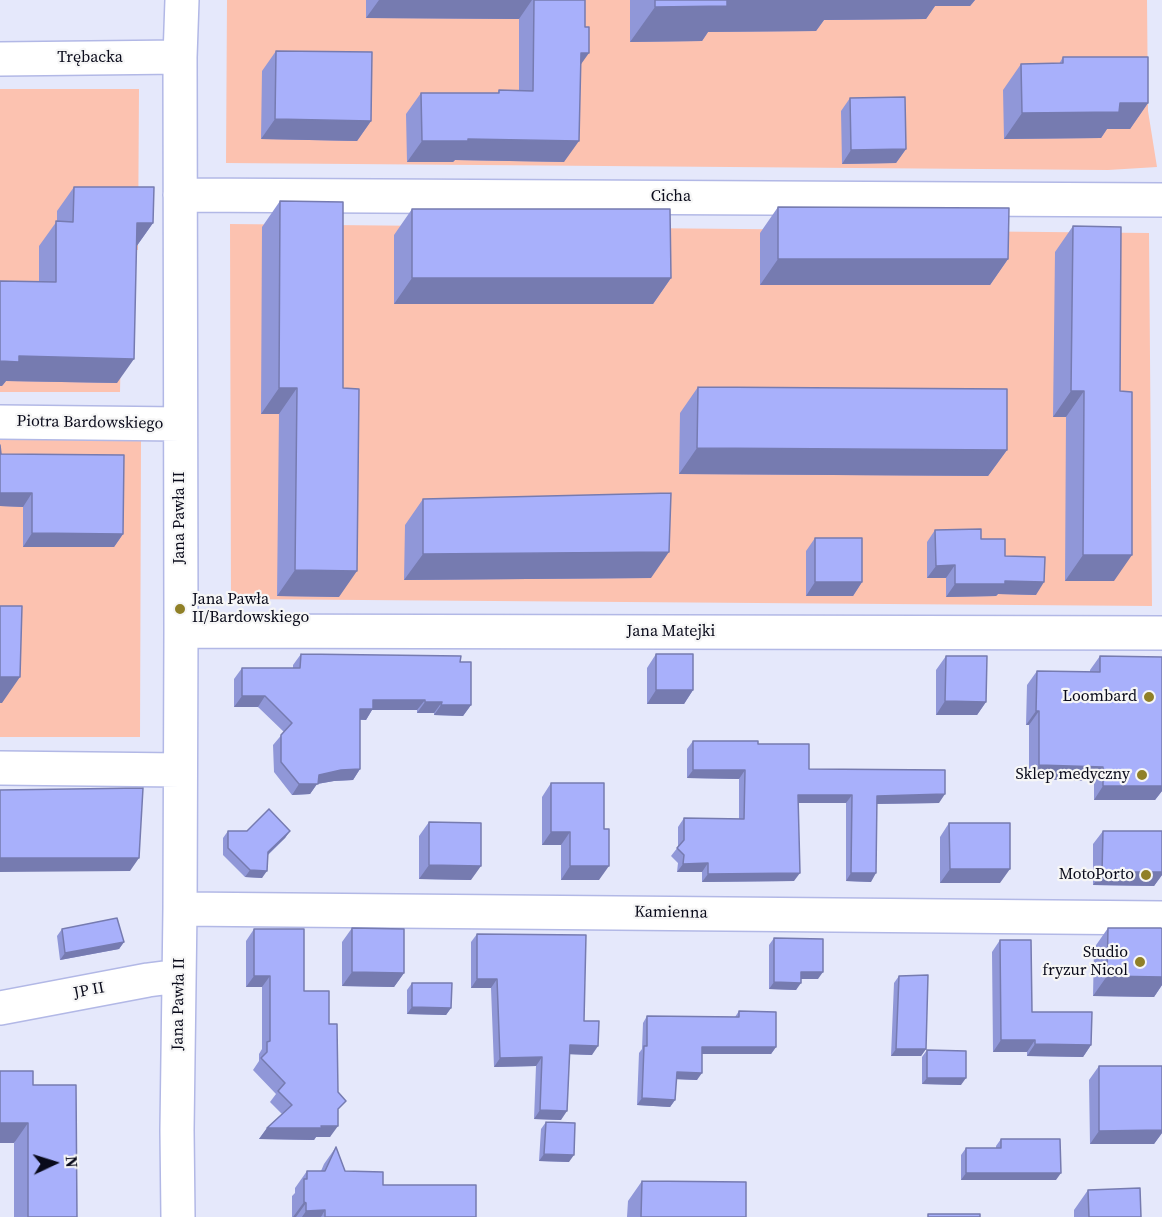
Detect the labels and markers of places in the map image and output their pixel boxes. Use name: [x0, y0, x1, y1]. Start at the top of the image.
place label: Jana Pawła II/Bardowskiego: [192, 590, 309, 628]
marker: Jana Pawła II/Bardowskiego: [173, 602, 187, 616]
place label: Loombard: [1063, 687, 1137, 707]
marker: Loombard: [1142, 690, 1156, 704]
place label: Sklep medyczny: [1016, 765, 1130, 785]
marker: Sklep medyczny: [1135, 768, 1149, 782]
place label: MotoPorto: [1059, 865, 1134, 885]
marker: MotoPorto: [1139, 868, 1153, 882]
place label: Studio fryzur Nicol: [1042, 943, 1128, 981]
marker: Studio fryzur Nicol: [1133, 955, 1147, 969]

